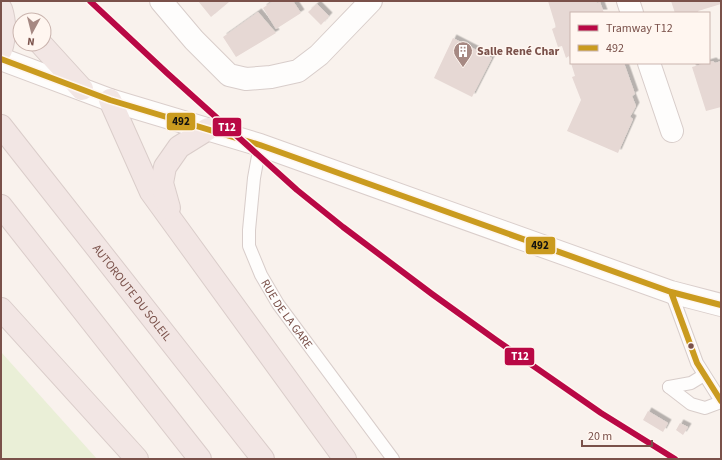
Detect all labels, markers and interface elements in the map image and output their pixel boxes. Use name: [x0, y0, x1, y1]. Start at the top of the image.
north arrow: [12, 12, 52, 52]
legend: [570, 12, 710, 64]
text: Tramway T12: [606, 20, 673, 37]
text: N: [26, 34, 35, 49]
building icon: Salle René Char: [452, 40, 474, 68]
text: 492: [606, 40, 624, 57]
place label: Salle René Char: [477, 43, 560, 60]
line badge: 492: [166, 112, 196, 131]
text: 492: [172, 114, 190, 129]
line badge: T12: [212, 117, 242, 137]
text: T12: [218, 120, 236, 135]
line badge: 492: [525, 236, 556, 255]
text: 492: [531, 238, 549, 253]
street label: AUTOROUTE DU SOLEIL: [89, 241, 176, 345]
street label: RUE DE LA GARE: [257, 276, 317, 352]
unlabelled marker: [686, 341, 696, 351]
line badge: T12: [504, 347, 535, 366]
text: T12: [511, 349, 529, 364]
scale bar: [582, 422, 652, 448]
text: 20 m: [588, 428, 612, 445]

